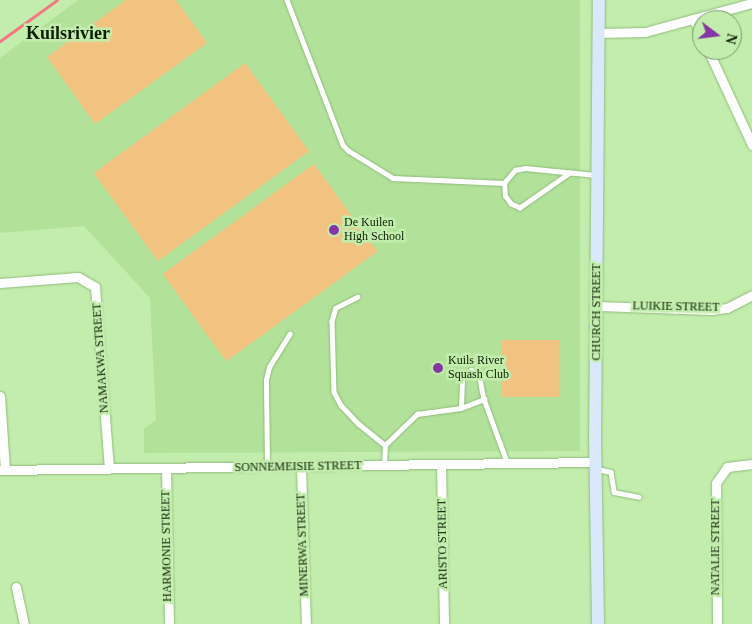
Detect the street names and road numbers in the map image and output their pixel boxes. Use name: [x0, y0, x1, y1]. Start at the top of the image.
street label: CHURCH STREET: [590, 263, 604, 361]
street label: LUIKIE STREET: [632, 299, 720, 315]
street label: NAMAKWA STREET: [90, 302, 112, 414]
street label: SONNEMEISIE STREET: [234, 459, 362, 475]
street label: HARMONIE STREET: [159, 490, 175, 602]
street label: MINERWA STREET: [294, 493, 312, 597]
street label: ARISTO STREET: [435, 499, 451, 589]
street label: NATALIE STREET: [709, 499, 723, 595]

